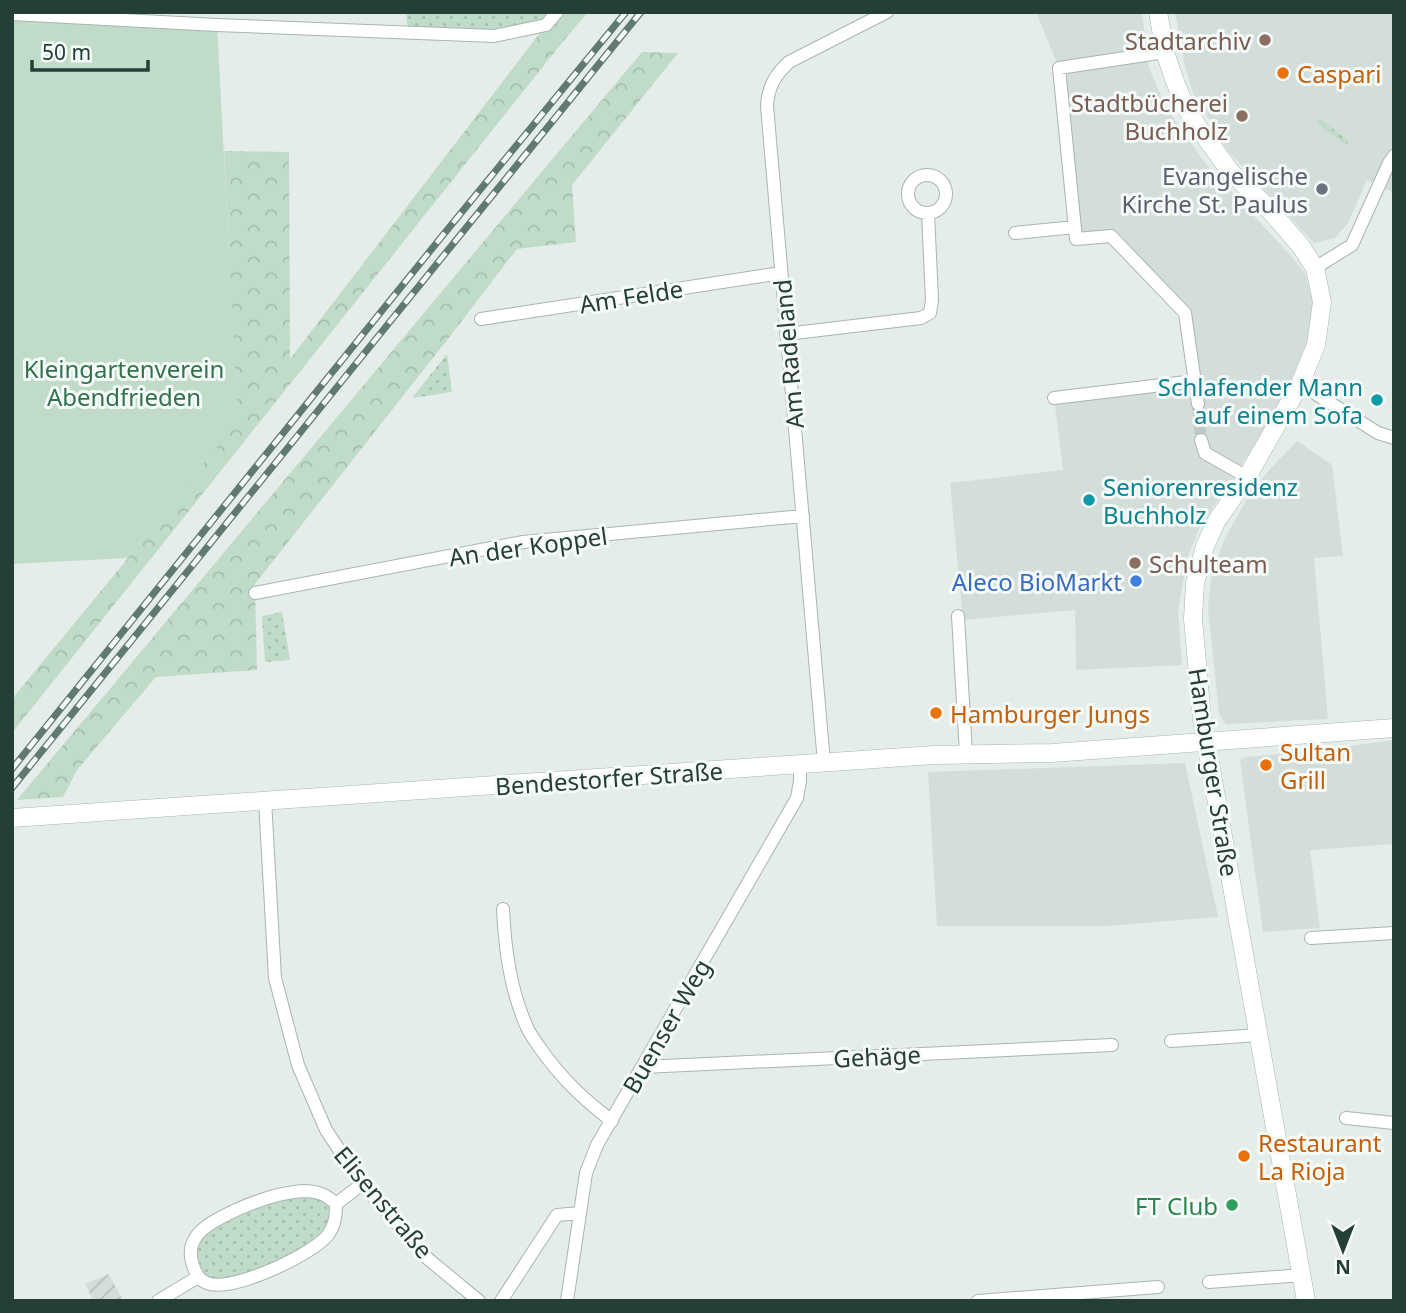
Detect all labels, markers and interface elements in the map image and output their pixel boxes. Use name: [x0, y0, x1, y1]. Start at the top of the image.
place label: Stadtarchiv: [1125, 24, 1252, 57]
scale bar: [32, 28, 147, 72]
marker: Stadtarchiv: [1257, 32, 1273, 48]
text: 50 m: [42, 38, 91, 66]
place label: Caspari: [1297, 57, 1381, 90]
marker: Caspari: [1275, 65, 1291, 81]
place label: Stadtbücherei Buchholz: [1071, 86, 1228, 147]
marker: Stadtbücherei Buchholz: [1234, 108, 1250, 124]
place label: Evangelische Kirche St. Paulus: [1122, 159, 1308, 220]
marker: Evangelische Kirche St. Paulus: [1314, 181, 1330, 197]
street label: Am Felde: [577, 272, 685, 320]
street label: Am Radeland: [765, 278, 811, 430]
park label: Kleingartenverein Abendfrieden: [24, 352, 224, 413]
place label: Schlafender Mann auf einem Sofa: [1158, 370, 1363, 431]
marker: Schlafender Mann auf einem Sofa: [1369, 392, 1385, 408]
place label: Seniorenresidenz Buchholz: [1103, 470, 1298, 531]
marker: Seniorenresidenz Buchholz: [1081, 492, 1097, 508]
street label: An der Koppel: [447, 519, 609, 573]
place label: Schulteam: [1149, 547, 1268, 580]
marker: Schulteam: [1127, 555, 1143, 571]
place label: Aleco BioMarkt: [952, 565, 1122, 598]
marker: Aleco BioMarkt: [1128, 573, 1144, 589]
street label: Hamburger Straße: [1181, 665, 1247, 879]
place label: Hamburger Jungs: [950, 697, 1150, 730]
marker: Hamburger Jungs: [928, 705, 944, 721]
place label: Sultan Grill: [1280, 735, 1351, 796]
street label: Bendestorfer Straße: [494, 754, 724, 802]
marker: Sultan Grill: [1258, 757, 1274, 773]
street label: Buenser Weg: [614, 953, 718, 1099]
street label: Gehäge: [832, 1037, 922, 1075]
place label: Restaurant La Rioja: [1258, 1126, 1382, 1187]
street label: Elisenstraße: [327, 1139, 441, 1265]
marker: Restaurant La Rioja: [1236, 1148, 1252, 1164]
place label: FT Club: [1135, 1189, 1218, 1222]
marker: FT Club: [1224, 1197, 1240, 1213]
north arrow: [1308, 1215, 1378, 1285]
text: N: [1335, 1254, 1351, 1280]

